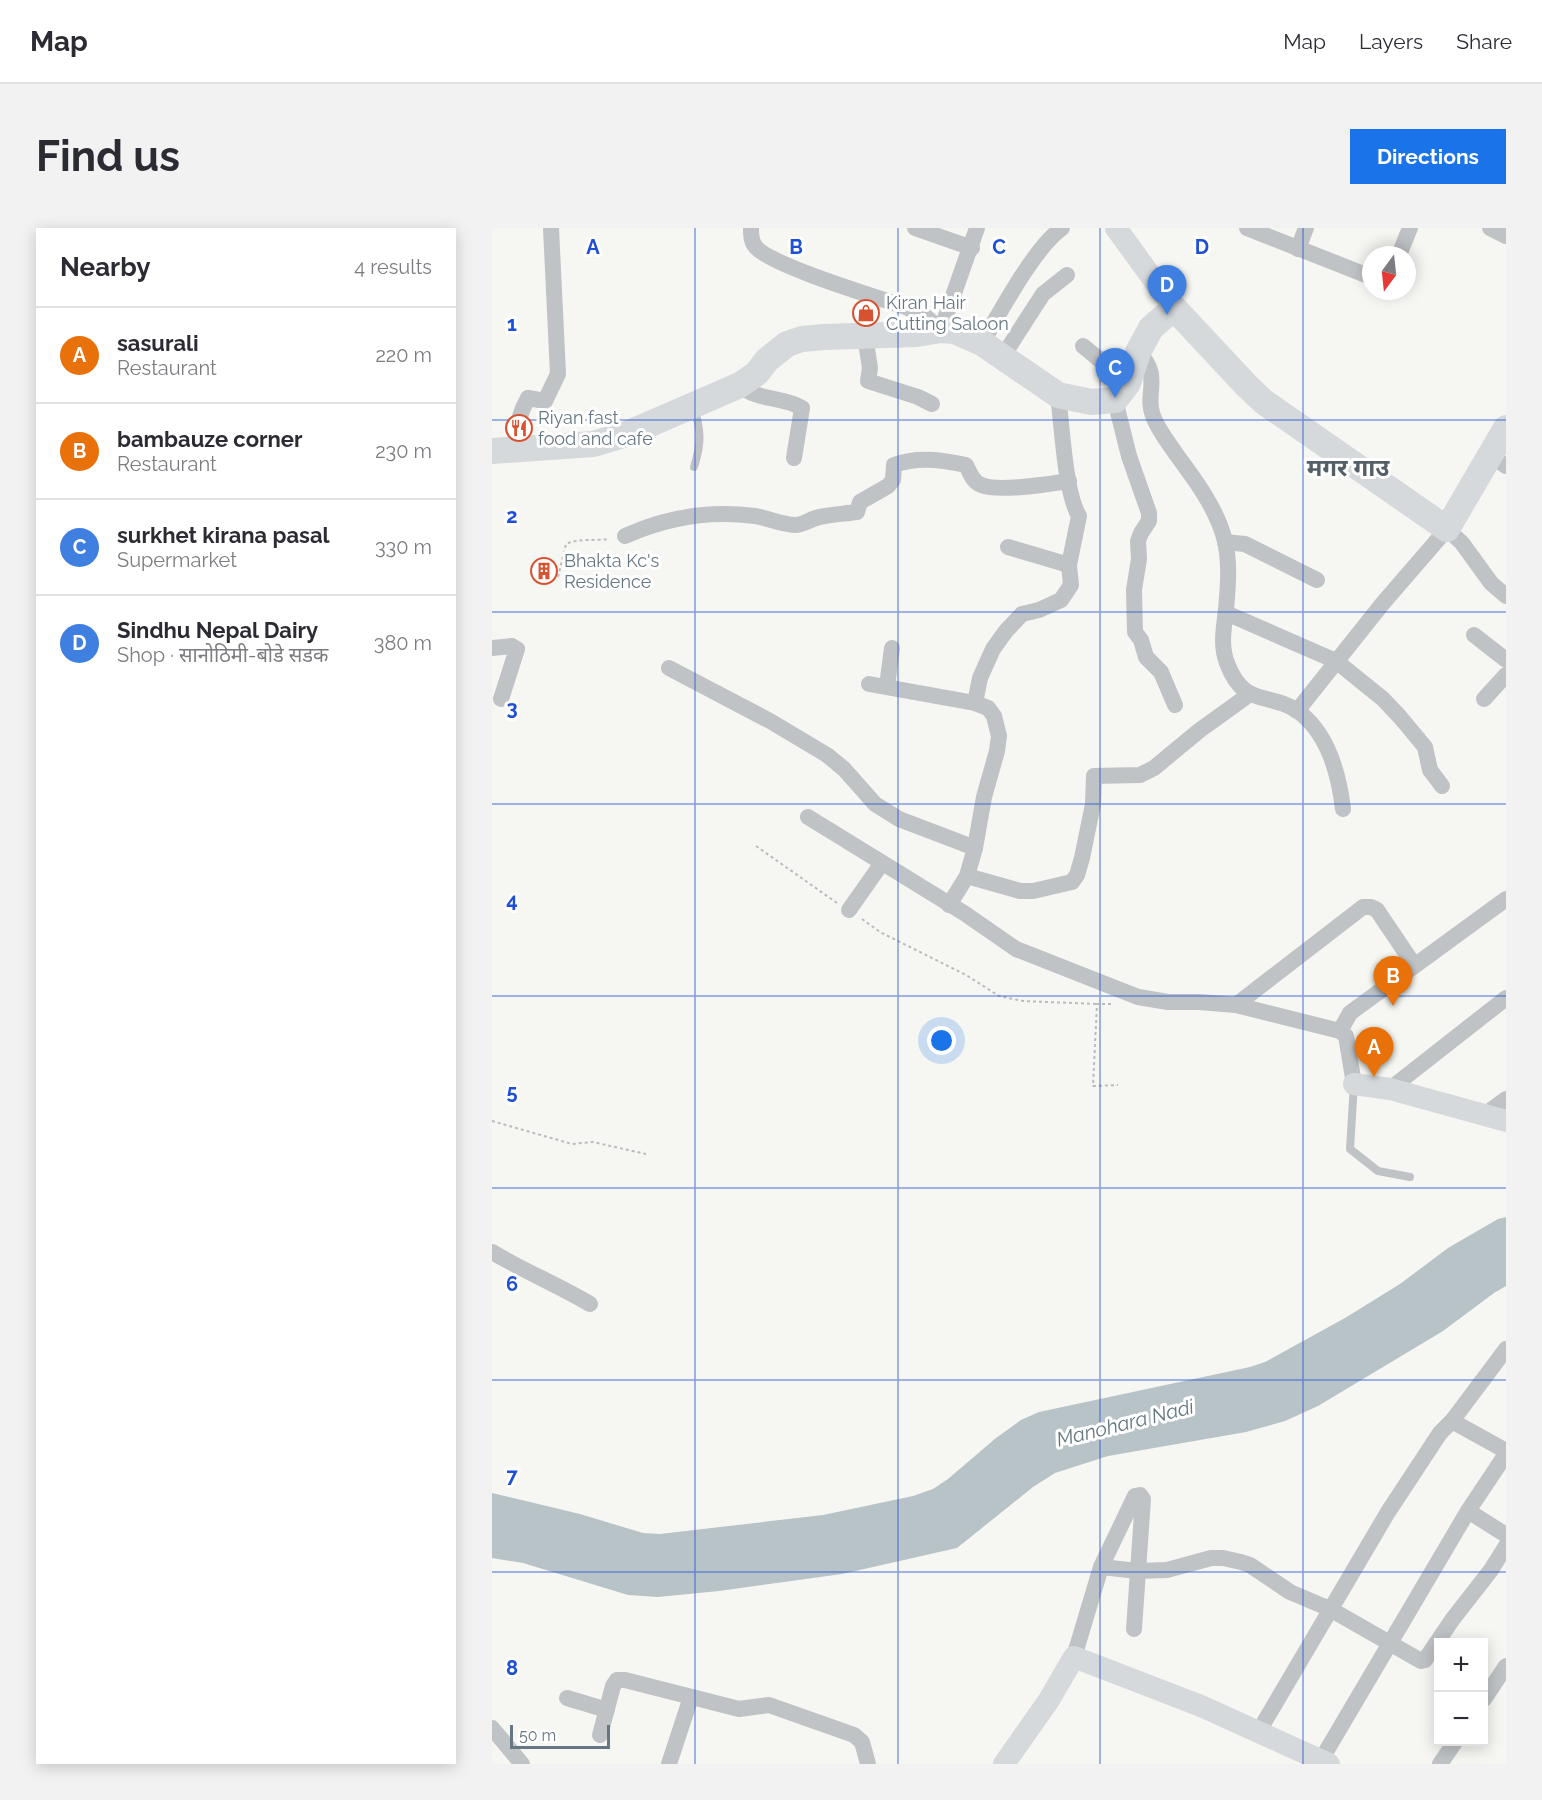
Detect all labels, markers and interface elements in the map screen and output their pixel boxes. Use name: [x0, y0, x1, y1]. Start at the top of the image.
text: Map: [30, 25, 88, 58]
text: Map: [1283, 29, 1326, 54]
text: Layers: [1359, 29, 1423, 54]
text: Share: [1456, 29, 1512, 54]
button: Directions: [1350, 129, 1506, 184]
text: Find us: [36, 132, 180, 181]
text: A: [586, 235, 600, 259]
text: B: [789, 235, 803, 259]
text: C: [992, 235, 1006, 259]
text: D: [1195, 235, 1209, 259]
north arrow: [1362, 246, 1416, 300]
text: Nearby: [60, 252, 150, 282]
text: 4 results: [354, 255, 432, 279]
pin: D: [1148, 266, 1186, 315]
place label: Kiran Hair Cutting Saloon: [886, 292, 1009, 334]
shop icon: Kiran Hair Cutting Saloon: [851, 298, 881, 328]
text: 1: [507, 312, 517, 336]
text: sasurali: [117, 330, 199, 356]
text: A: [73, 343, 86, 367]
text: 220 m: [375, 343, 432, 367]
pin: C: [1096, 348, 1134, 398]
text: Restaurant: [117, 356, 217, 380]
place label: Riyan fast food and cafe: [538, 407, 653, 449]
restaurant icon: Riyan fast food and cafe: [504, 413, 534, 443]
text: bambauze corner: [117, 426, 302, 452]
text: B: [73, 439, 86, 463]
text: 230 m: [375, 439, 432, 463]
text: Restaurant: [117, 452, 217, 476]
district label: मगर गाउ: [1307, 453, 1390, 482]
text: 2: [506, 504, 518, 528]
text: surkhet kirana pasal: [117, 522, 330, 548]
text: C: [73, 535, 86, 559]
text: 330 m: [375, 535, 432, 559]
text: Supermarket: [117, 548, 237, 572]
place label: Bhakta Kc's Residence: [564, 550, 659, 592]
building icon: Bhakta Kc's Residence: [529, 556, 559, 586]
text: Sindhu Nepal Dairy: [117, 617, 318, 643]
text: D: [72, 631, 87, 655]
text: 380 m: [374, 631, 432, 655]
text: Shop · सानोठिमी-बोडे सडक: [117, 643, 328, 667]
text: 3: [506, 696, 518, 720]
text: 4: [506, 888, 518, 912]
pin: B: [1374, 956, 1412, 1006]
your location: [927, 1026, 956, 1055]
pin: A: [1354, 1028, 1394, 1077]
text: 5: [506, 1080, 518, 1104]
text: 6: [506, 1272, 518, 1296]
water label: Manohara Nadi: [1054, 1394, 1197, 1452]
text: 7: [506, 1464, 518, 1488]
map controls: [1434, 1638, 1488, 1746]
button: +: [1434, 1638, 1488, 1692]
text: 8: [506, 1656, 518, 1680]
button: −: [1434, 1692, 1488, 1746]
scale bar: [510, 1722, 610, 1750]
text: 50 m: [519, 1726, 556, 1745]

